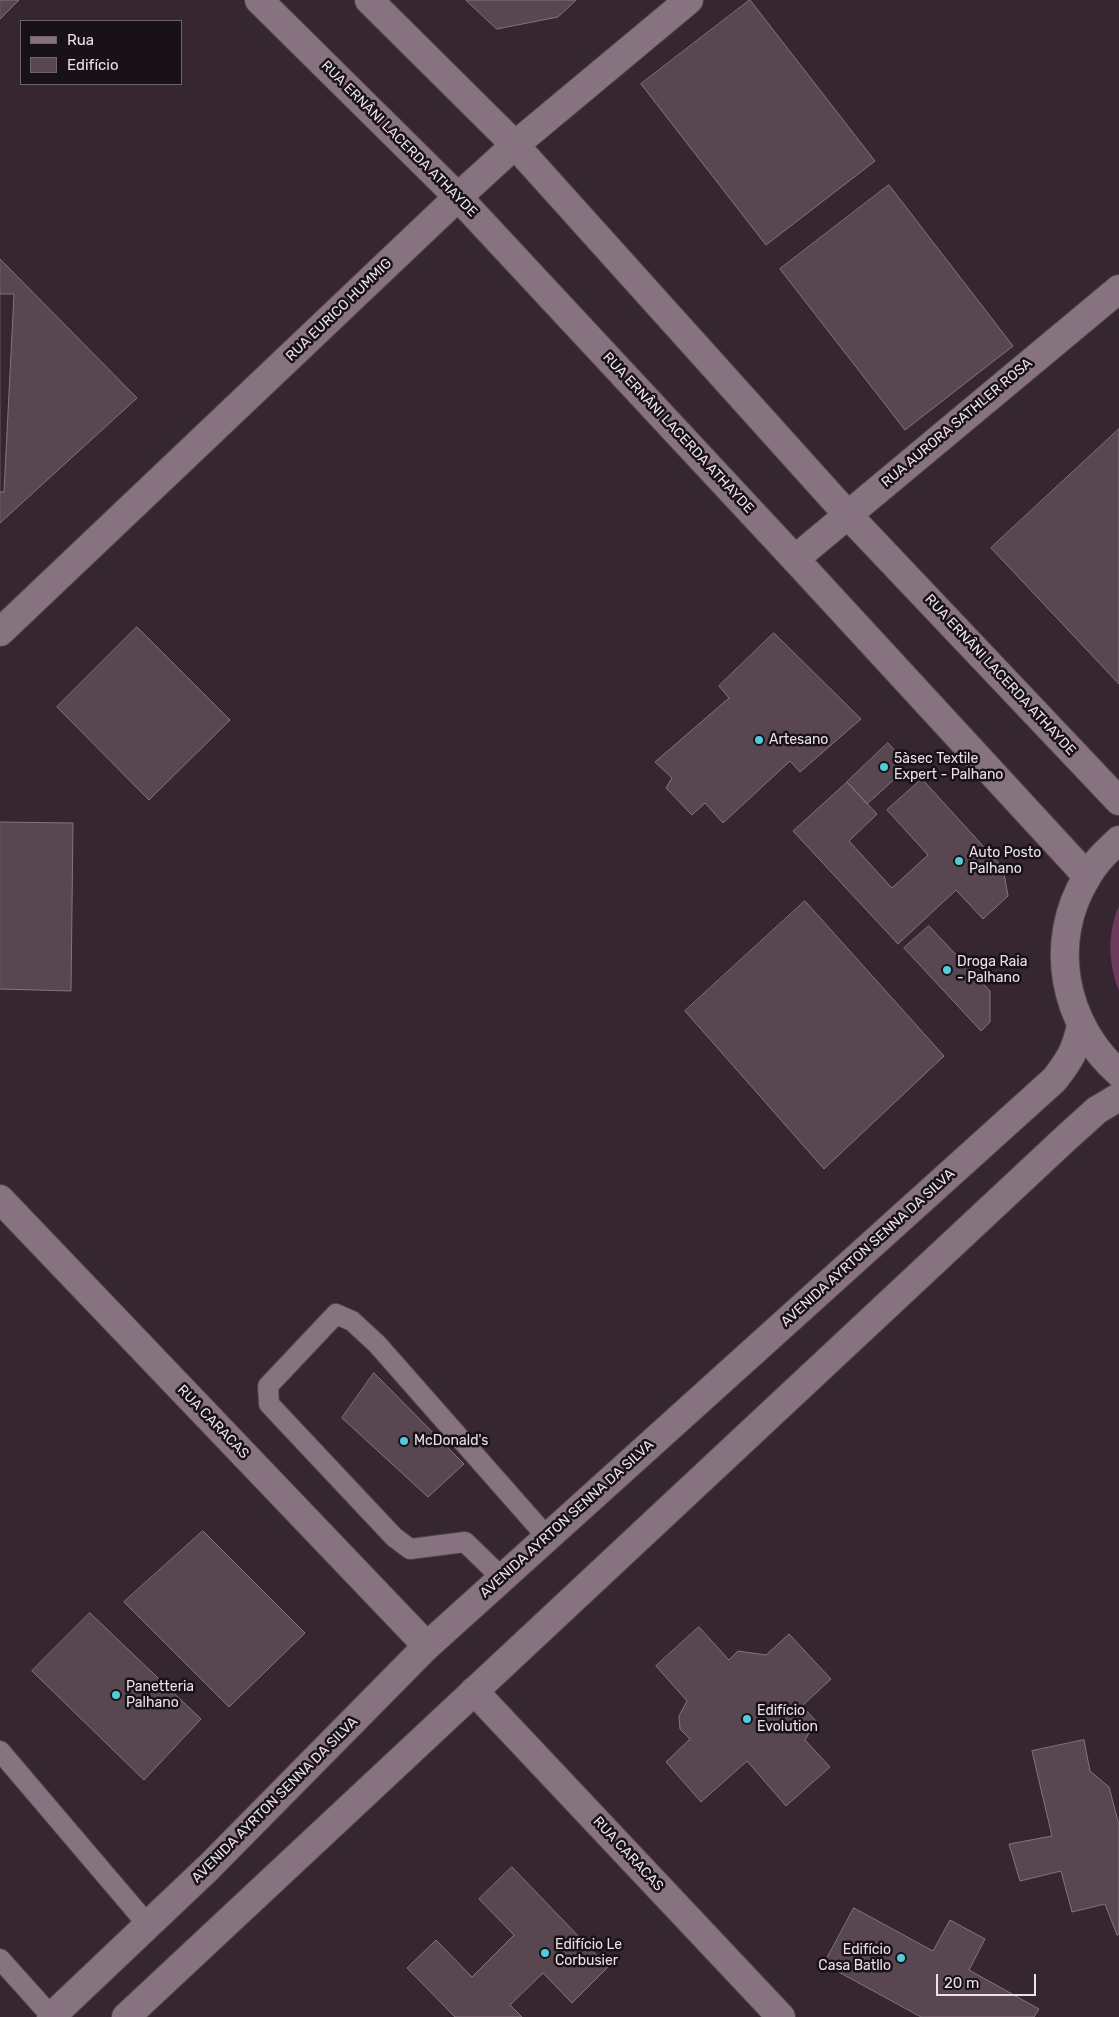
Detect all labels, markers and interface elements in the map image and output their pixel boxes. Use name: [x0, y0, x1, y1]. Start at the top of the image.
legend: [20, 20, 182, 85]
text: Rua: [67, 31, 94, 49]
text: Edifício: [67, 56, 119, 74]
street label: RUA ERNÂNI LACERDA ATHAYDE: [318, 58, 480, 220]
street label: RUA EURICO HUMMIG: [283, 255, 395, 365]
street label: RUA ERNÂNI LACERDA ATHAYDE: [599, 349, 757, 517]
street label: RUA AURORA SATHLER ROSA: [878, 355, 1036, 491]
street label: RUA ERNÂNI LACERDA ATHAYDE: [921, 591, 1079, 759]
place label: Artesano: [769, 732, 828, 748]
marker: Artesano: [753, 734, 765, 746]
place label: 5àsec Textile Expert - Palhano: [894, 751, 1003, 784]
marker: 5àsec Textile Expert - Palhano: [878, 761, 890, 773]
place label: Auto Posto Palhano: [969, 845, 1041, 878]
marker: Auto Posto Palhano: [953, 855, 965, 867]
place label: Droga Raia - Palhano: [957, 954, 1027, 986]
marker: Droga Raia - Palhano: [941, 964, 953, 976]
street label: AVENIDA AYRTON SENNA DA SILVA: [778, 1166, 958, 1330]
street label: RUA CARACAS: [174, 1382, 252, 1462]
place label: McDonald's: [414, 1433, 488, 1449]
marker: McDonald's: [398, 1435, 410, 1447]
street label: AVENIDA AYRTON SENNA DA SILVA: [477, 1437, 657, 1601]
place label: Panetteria Palhano: [126, 1679, 194, 1711]
marker: Panetteria Palhano: [110, 1689, 122, 1701]
place label: Edifício Evolution: [757, 1703, 818, 1735]
street label: AVENIDA AYRTON SENNA DA SILVA: [188, 1713, 362, 1887]
marker: Edifício Evolution: [741, 1713, 753, 1725]
street label: RUA CARACAS: [589, 1813, 667, 1895]
place label: Edifício Le Corbusier: [555, 1937, 622, 1970]
place label: Edifício Casa Batllo: [818, 1942, 891, 1974]
marker: Edifício Le Corbusier: [539, 1947, 551, 1959]
marker: Edifício Casa Batllo: [895, 1952, 907, 1964]
scale bar: [939, 1964, 1039, 1996]
text: 20 m: [944, 1974, 979, 1992]

